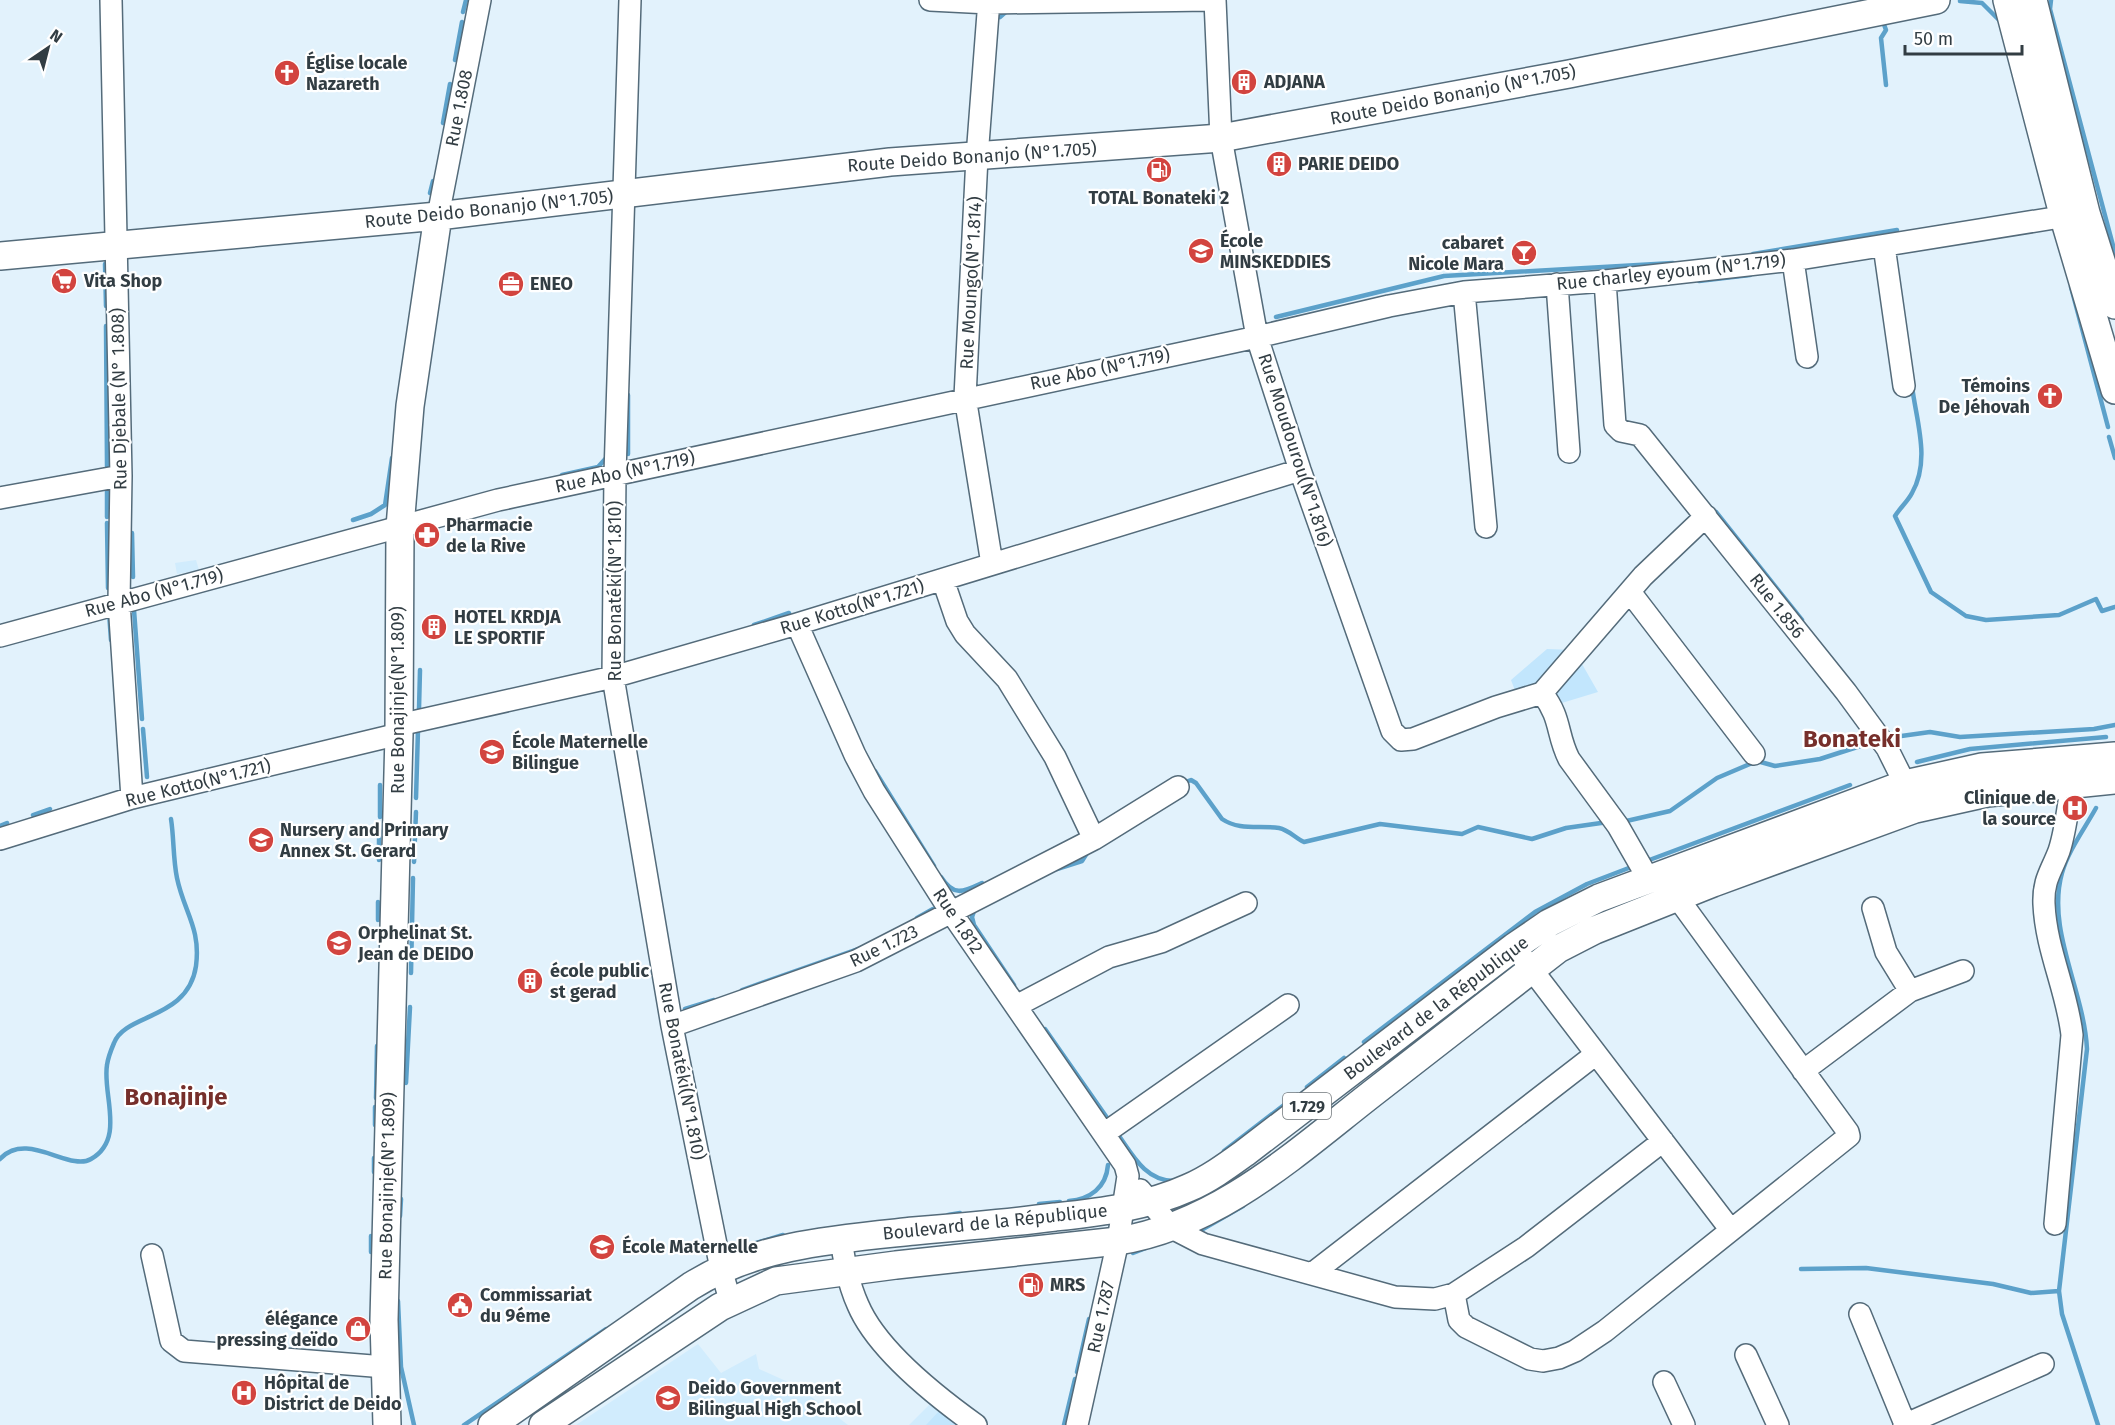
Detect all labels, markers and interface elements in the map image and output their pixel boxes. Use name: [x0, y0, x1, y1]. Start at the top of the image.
north arrow: [18, 18, 78, 78]
scale bar: [1905, 18, 2022, 56]
text: N: [47, 25, 66, 47]
text: 50 m: [1914, 28, 1953, 50]
place label: Église locale Nazareth: [306, 51, 407, 95]
church icon: Église locale Nazareth: [272, 58, 302, 88]
street label: Route Deido Bonanjo (N°1.705): [1328, 60, 1578, 130]
building icon: ADJANA: [1229, 67, 1259, 97]
street label: Rue 1.808: [441, 68, 477, 148]
place label: ADJANA: [1263, 71, 1325, 93]
street label: Route Deido Bonanjo (N°1.705): [847, 137, 1098, 177]
building icon: PARIE DEIDO: [1264, 149, 1294, 179]
place label: PARIE DEIDO: [1298, 153, 1399, 175]
fuel station icon: TOTAL Bonateki 2: [1144, 155, 1174, 185]
street label: Route Deido Bonanjo (N°1.705): [364, 185, 615, 233]
place label: TOTAL Bonateki 2: [1089, 187, 1229, 209]
street label: Rue Moungo(N°1.814): [955, 196, 987, 370]
place label: École MINSKEDDIES: [1220, 229, 1331, 273]
place label: cabaret Nicole Mara: [1408, 232, 1505, 275]
school or university icon: École MINSKEDDIES: [1186, 236, 1216, 266]
bar icon: cabaret Nicole Mara: [1509, 238, 1539, 268]
street label: Rue charley eyoum (N°1.719): [1555, 249, 1787, 295]
supermarket icon: Vita Shop: [49, 266, 79, 296]
office icon: ENEO: [496, 269, 526, 299]
place label: Vita Shop: [83, 270, 162, 292]
place label: ENEO: [530, 273, 573, 295]
street label: Rue Djebale (N° 1.808): [106, 307, 132, 490]
street label: Rue Abo (N°1.719): [1028, 343, 1172, 395]
street label: Rue Moudourou(N°1.816): [1253, 350, 1337, 550]
place label: Témoins De Jéhovah: [1939, 375, 2030, 418]
church icon: Témoins De Jéhovah: [2035, 381, 2065, 411]
street label: Rue Abo (N°1.719): [553, 446, 697, 498]
street label: Rue Bonatéki(N°1.810): [604, 500, 626, 681]
place label: Pharmacie de la Rive: [446, 514, 533, 557]
pharmacy icon: Pharmacie de la Rive: [412, 520, 442, 550]
street label: Rue Abo (N°1.719): [82, 564, 226, 622]
street label: Rue 1.856: [1745, 569, 1809, 643]
street label: Rue Kotto(N°1.721): [777, 575, 927, 639]
street label: Rue Bonajinje(N°1.809): [387, 606, 409, 794]
place label: HOTEL KRDJA LE SPORTIF: [454, 606, 561, 649]
building icon: HOTEL KRDJA LE SPORTIF: [419, 612, 449, 642]
district label: Bonateki: [1803, 725, 1901, 753]
place label: École Maternelle Bilingue: [512, 730, 648, 774]
school or university icon: École Maternelle Bilingue: [477, 737, 507, 767]
street label: Rue Kotto(N°1.721): [123, 754, 273, 812]
place label: Clinique de la source: [1964, 787, 2056, 830]
hospital icon: Clinique de la source: [2060, 793, 2090, 823]
place label: Nursery and Primary Annex St. Gerard: [279, 819, 449, 862]
school or university icon: Nursery and Primary Annex St. Gerard: [246, 825, 276, 855]
street label: Rue 1.812: [928, 884, 988, 958]
street label: Rue 1.723: [846, 920, 922, 972]
place label: Orphelinat St. Jean de DEIDO: [357, 922, 474, 965]
school or university icon: Orphelinat St. Jean de DEIDO: [324, 928, 354, 958]
street label: Boulevard de la République: [1339, 931, 1533, 1085]
place label: école public st gerad: [550, 960, 649, 1003]
building icon: école public st gerad: [515, 966, 545, 996]
street label: Rue Bonatéki(N°1.810): [654, 980, 710, 1162]
district label: Bonajinje: [125, 1083, 227, 1111]
street label: Rue Bonajinje(N°1.809): [374, 1092, 400, 1280]
road number: 1.729: [1283, 1093, 1331, 1119]
street label: Boulevard de la République: [882, 1199, 1108, 1245]
school or university icon: École Maternelle: [587, 1232, 617, 1262]
place label: École Maternelle: [622, 1235, 758, 1258]
fuel station icon: MRS: [1016, 1270, 1046, 1300]
place label: MRS: [1050, 1274, 1085, 1296]
street label: Rue 1.787: [1083, 1279, 1119, 1355]
place label: Commissariat du 9éme: [480, 1284, 593, 1327]
public building icon: Commissariat du 9éme: [445, 1290, 475, 1320]
place label: élégance pressing deïdo: [217, 1308, 338, 1351]
shop icon: élégance pressing deïdo: [343, 1314, 373, 1344]
place label: Hôpital de District de Deido: [264, 1372, 402, 1415]
place label: Deido Government Bilingual High School: [688, 1377, 862, 1420]
hospital icon: Hôpital de District de Deido: [229, 1378, 259, 1408]
school or university icon: Deido Government Bilingual High School: [653, 1383, 683, 1413]

